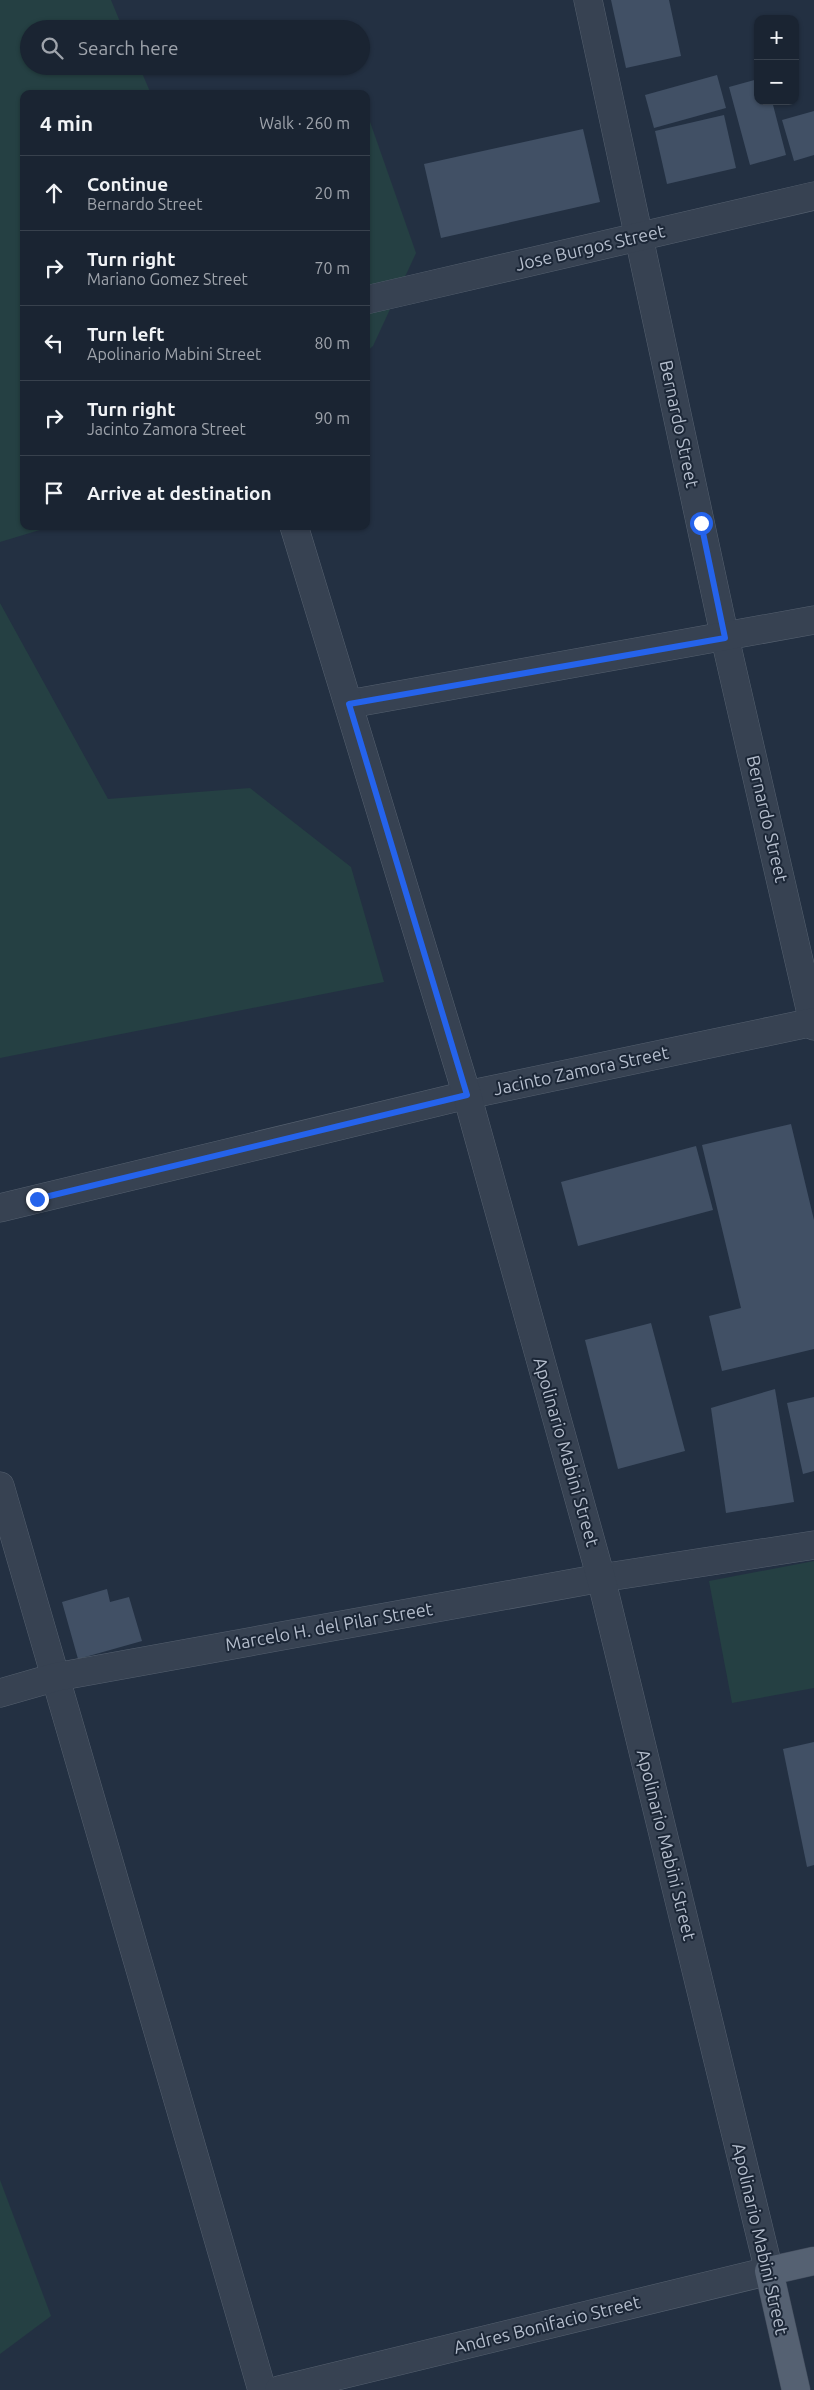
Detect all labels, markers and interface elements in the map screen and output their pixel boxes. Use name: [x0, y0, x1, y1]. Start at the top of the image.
map controls: [754, 15, 799, 105]
button: +: [754, 15, 799, 60]
search box: [20, 20, 370, 75]
icon: search: [38, 34, 66, 62]
text: Search here: [78, 37, 178, 59]
button: −: [754, 60, 799, 105]
text: 4 min: [40, 111, 93, 135]
text: Walk · 260 m: [259, 114, 350, 132]
text: Continue: [87, 173, 168, 195]
icon: ahead: [40, 179, 68, 207]
text: 20 m: [314, 184, 350, 202]
text: Bernardo Street: [87, 195, 203, 213]
street label: Jose Burgos Street: [513, 220, 666, 274]
text: Turn right: [87, 248, 175, 270]
icon: right: [40, 254, 68, 282]
text: 70 m: [314, 259, 350, 277]
text: Mariano Gomez Street: [87, 270, 248, 288]
text: Turn left: [87, 323, 165, 345]
icon: left: [40, 329, 68, 357]
text: 80 m: [314, 334, 350, 352]
text: Apolinario Mabini Street: [87, 345, 261, 363]
street label: Bernardo Street: [657, 358, 703, 489]
text: Turn right: [87, 398, 175, 420]
icon: right: [40, 404, 68, 432]
text: 90 m: [314, 409, 350, 427]
text: Jacinto Zamora Street: [87, 420, 246, 438]
icon: arrive: [40, 479, 68, 507]
text: Arrive at destination: [87, 482, 272, 504]
route start: [690, 512, 713, 535]
street label: Bernardo Street: [744, 753, 792, 884]
street label: Jacinto Zamora Street: [491, 1042, 670, 1098]
route end: [26, 1188, 49, 1211]
street label: Apolinario Mabini Street: [530, 1355, 604, 1549]
street label: Marcelo H. del Pilar Street: [224, 1598, 434, 1654]
street label: Apolinario Mabini Street: [634, 1747, 700, 1942]
street label: Apolinario Mabini Street: [729, 2141, 793, 2337]
street label: Andres Bonifacio Street: [451, 2291, 642, 2357]

